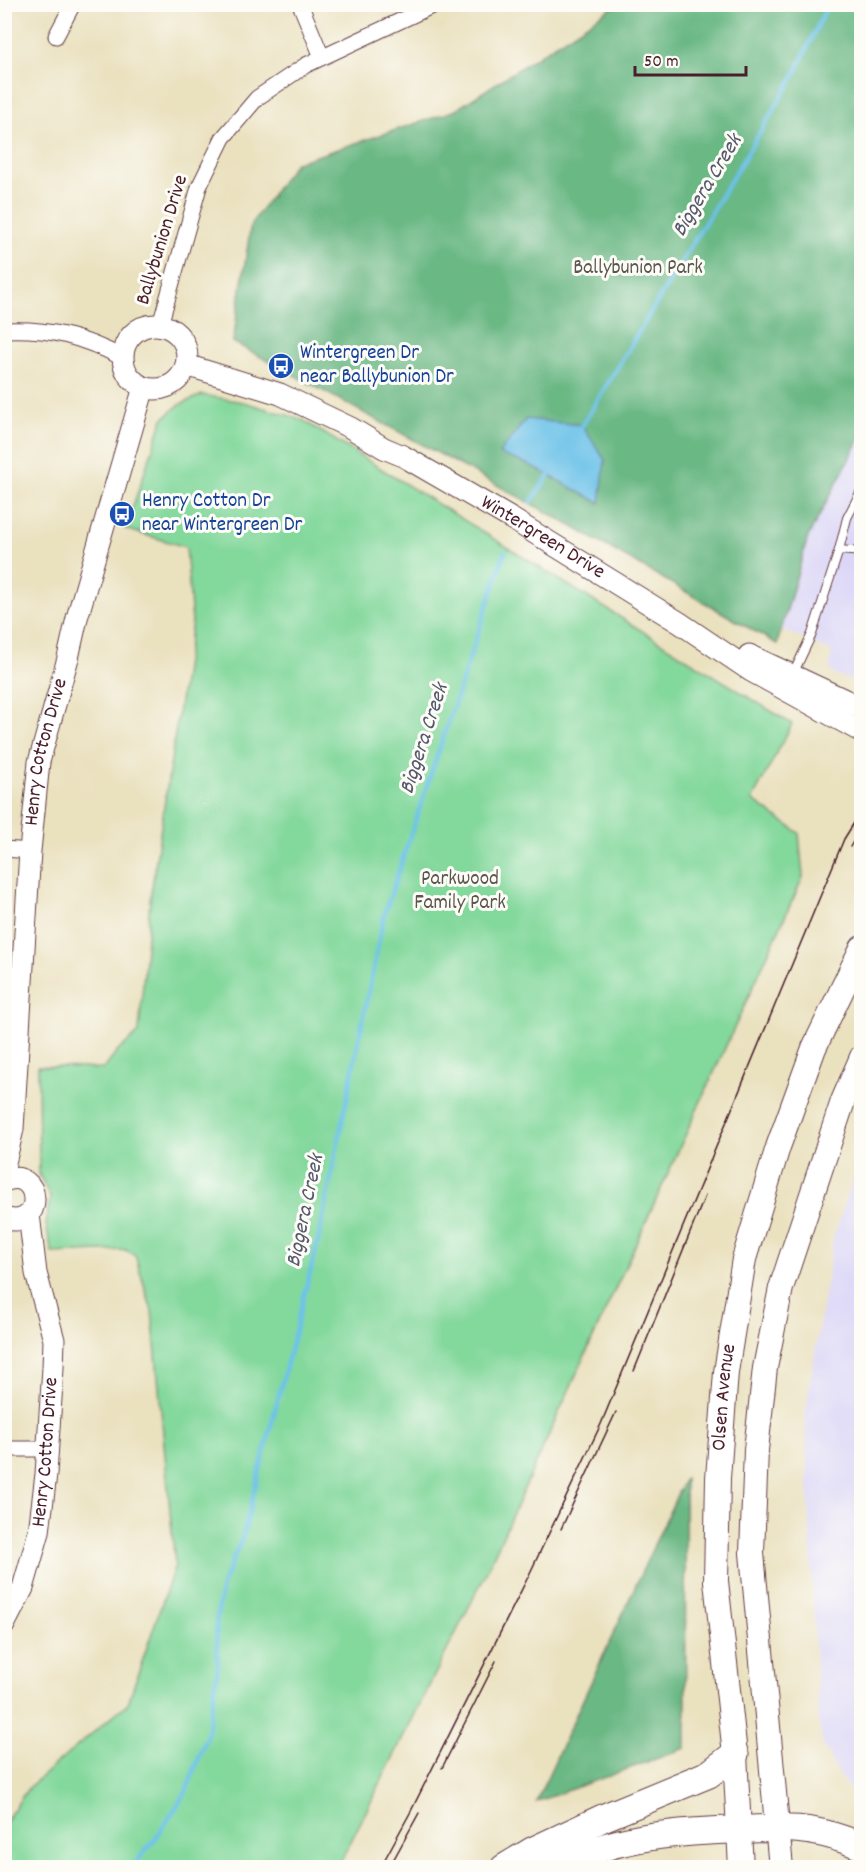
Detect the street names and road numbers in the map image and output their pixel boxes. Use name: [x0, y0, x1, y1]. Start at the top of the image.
street label: Ballybunion Drive: [129, 171, 197, 309]
street label: Wintergreen Drive: [474, 489, 610, 588]
street label: Henry Cotton Drive: [18, 675, 77, 827]
street label: Olsen Avenue: [705, 1342, 745, 1452]
street label: Henry Cotton Drive: [25, 1376, 67, 1529]

